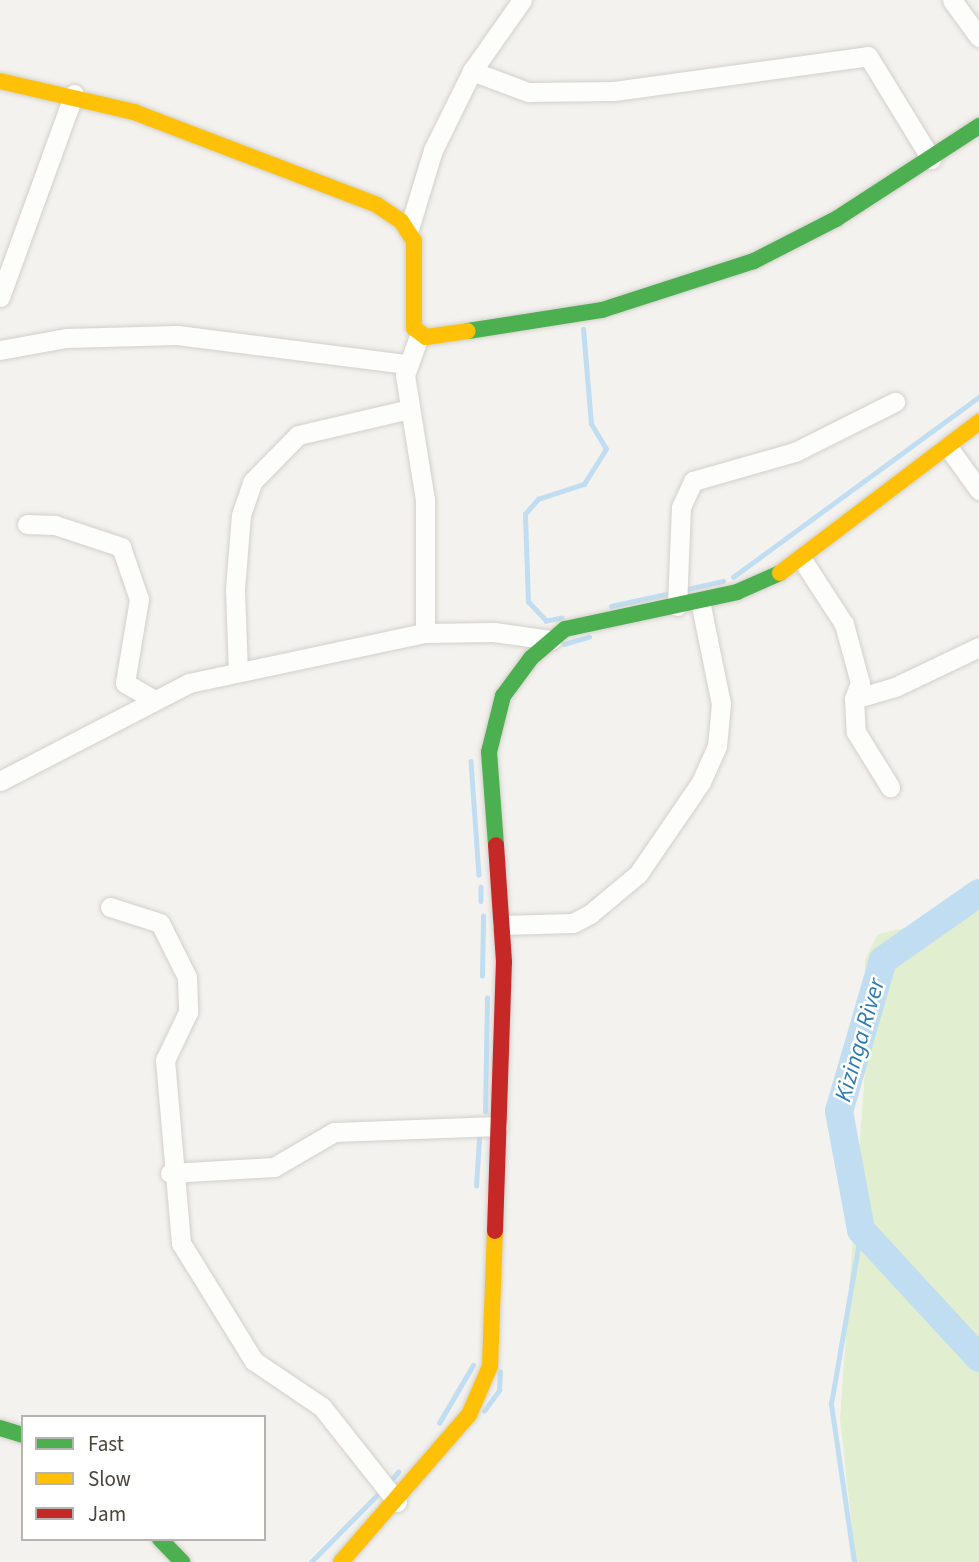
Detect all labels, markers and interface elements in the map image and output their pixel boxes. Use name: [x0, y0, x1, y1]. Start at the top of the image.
water label: Kizinga River: [829, 975, 891, 1105]
legend: [21, 1415, 266, 1541]
text: Fast: [88, 1429, 124, 1459]
text: Slow: [88, 1464, 131, 1494]
text: Jam: [88, 1499, 126, 1529]

